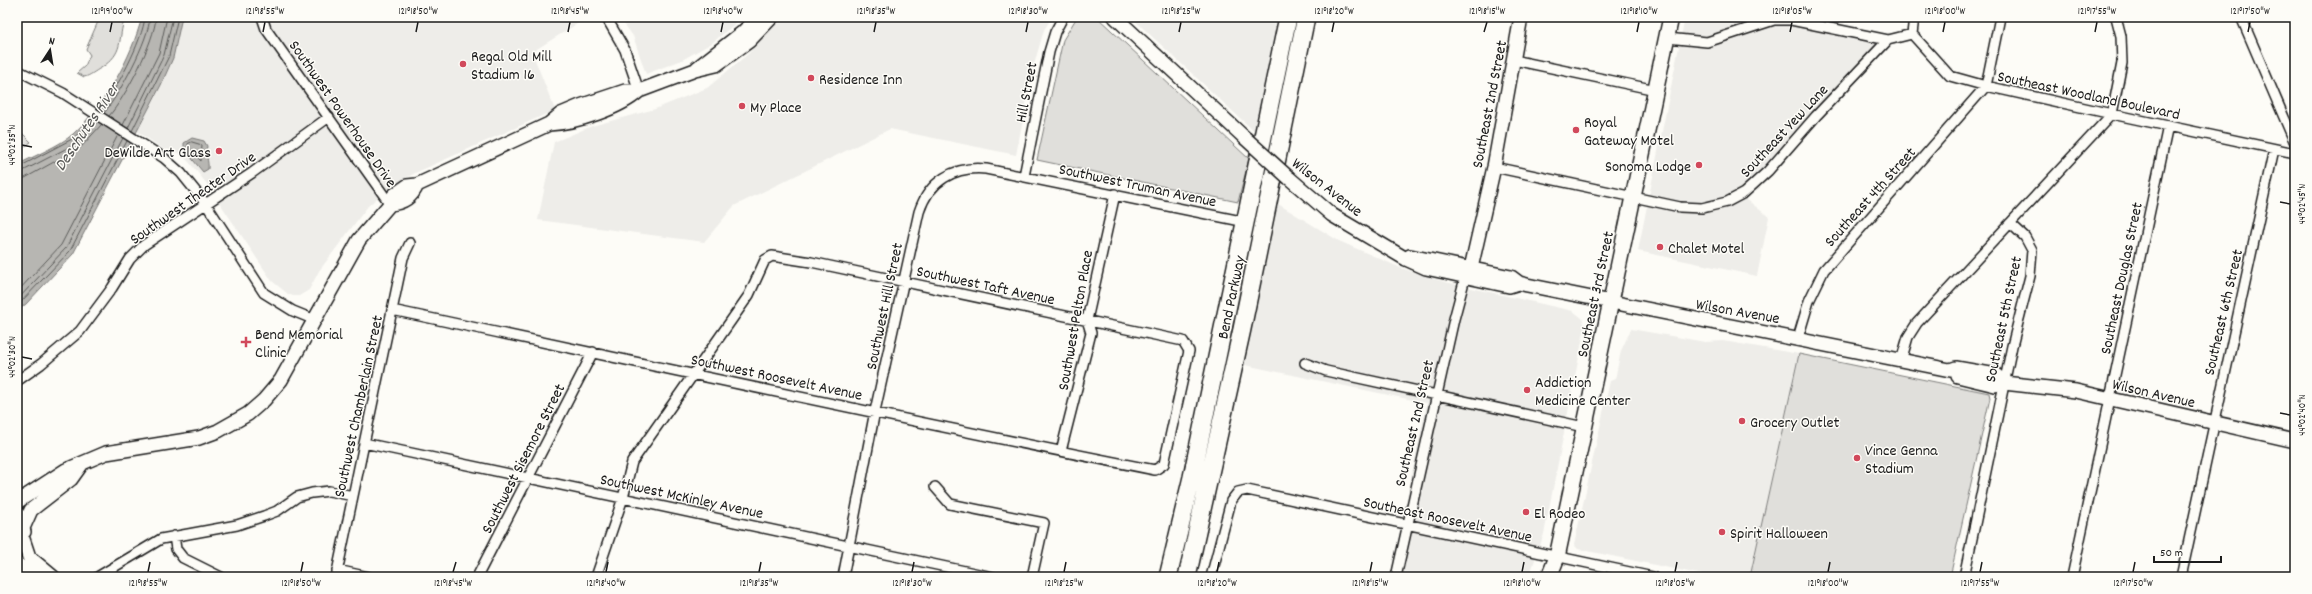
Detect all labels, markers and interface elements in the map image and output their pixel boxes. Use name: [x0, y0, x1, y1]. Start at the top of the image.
text: 121°19'00"W: [92, 5, 133, 19]
text: 121°18'55"W: [246, 5, 285, 19]
text: 121°18'50"W: [398, 5, 438, 19]
text: 121°18'45"W: [551, 5, 589, 19]
text: 121°18'40"W: [703, 5, 743, 19]
text: 121°18'35"W: [857, 5, 896, 19]
text: 121°18'30"W: [1008, 5, 1048, 19]
text: 121°18'25"W: [1162, 5, 1200, 19]
text: 121°18'20"W: [1314, 5, 1354, 19]
text: 121°18'15"W: [1469, 5, 1505, 19]
text: 121°18'10"W: [1620, 5, 1658, 19]
text: 121°18'05"W: [1772, 5, 1812, 19]
text: 121°18'00"W: [1925, 5, 1965, 19]
text: 121°17'55"W: [2078, 5, 2117, 19]
text: 121°17'50"W: [2230, 5, 2270, 19]
north arrow: [30, 30, 70, 70]
text: N: [47, 34, 57, 51]
street label: Southwest Powerhouse Drive: [282, 36, 402, 193]
street label: Southeast 2nd Street: [1467, 39, 1514, 170]
place label: Regal Old Mill Stadium 16: [471, 46, 552, 87]
marker: Regal Old Mill Stadium 16: [458, 59, 468, 69]
street label: Hill Street: [1010, 60, 1045, 125]
street label: Southeast Woodland Boulevard: [1995, 66, 2182, 127]
place label: Residence Inn: [819, 69, 902, 92]
marker: Residence Inn: [806, 73, 816, 83]
water label: Deschutes River: [50, 77, 128, 177]
street label: Southeast Yew Lane: [1735, 80, 1834, 184]
place label: My Place: [750, 97, 802, 120]
marker: My Place: [737, 101, 747, 111]
place label: Royal Gateway Motel: [1584, 112, 1674, 153]
text: 44°02'35"N: [6, 125, 20, 165]
marker: Royal Gateway Motel: [1571, 125, 1581, 135]
place label: DeWilde Art Glass: [104, 142, 211, 165]
street label: Southeast 4th Street: [1820, 143, 1922, 253]
marker: DeWilde Art Glass: [214, 146, 224, 156]
street label: Southwest Theater Drive: [126, 147, 261, 251]
street label: Wilson Avenue: [1286, 153, 1367, 223]
place label: Sonoma Lodge: [1605, 156, 1691, 179]
street label: Southwest Truman Avenue: [1057, 159, 1218, 214]
marker: Sonoma Lodge: [1694, 160, 1704, 170]
text: 44°02'45"N: [2296, 184, 2310, 224]
street label: Southeast Douglas Street: [2095, 200, 2150, 357]
street label: Southeast 3rd Street: [1572, 229, 1621, 360]
place label: Chalet Motel: [1668, 238, 1745, 261]
street label: Southwest Hill Street: [861, 241, 910, 372]
marker: Chalet Motel: [1655, 242, 1665, 252]
street label: Southeast 6th Street: [2199, 247, 2250, 378]
street label: Southwest Pelton Place: [1053, 248, 1100, 392]
street label: Bend Parkway: [1212, 253, 1253, 341]
street label: Southeast 5th Street: [1980, 254, 2029, 385]
street label: Southwest Taft Avenue: [914, 261, 1057, 312]
street label: Wilson Avenue: [1694, 294, 1781, 331]
street label: Southwest Chamberlain Street: [329, 313, 390, 500]
place label: Bend Memorial Clinic: [255, 324, 343, 365]
text: 44°02'30"N: [6, 336, 20, 378]
marker: Bend Memorial Clinic: [240, 336, 252, 348]
street label: Southwest Roosevelt Avenue: [689, 349, 864, 408]
street label: Southeast 2nd Street: [1390, 358, 1441, 489]
place label: Addiction Medicine Center: [1535, 372, 1631, 413]
street label: Wilson Avenue: [2110, 374, 2197, 415]
street label: Southwest Sisemore Street: [476, 380, 572, 538]
marker: Addiction Medicine Center: [1522, 385, 1532, 395]
text: 44°02'40"N: [2296, 394, 2310, 436]
place label: Grocery Outlet: [1750, 412, 1840, 435]
marker: Grocery Outlet: [1737, 416, 1747, 426]
place label: Vince Genna Stadium: [1865, 440, 1938, 481]
marker: Vince Genna Stadium: [1852, 453, 1862, 463]
street label: Southwest McKinley Avenue: [598, 469, 765, 526]
street label: Southeast Roosevelt Avenue: [1361, 491, 1534, 550]
place label: El Rodeo: [1534, 503, 1585, 526]
marker: El Rodeo: [1521, 507, 1531, 517]
place label: Spirit Halloween: [1730, 523, 1828, 546]
marker: Spirit Halloween: [1717, 527, 1727, 537]
scale bar: [2154, 538, 2221, 564]
text: 50 m: [2160, 545, 2183, 562]
text: 121°18'55"W: [129, 577, 168, 591]
text: 121°18'50"W: [281, 577, 321, 591]
text: 121°18'45"W: [434, 577, 472, 591]
text: 121°18'40"W: [586, 577, 626, 591]
text: 121°18'35"W: [740, 577, 779, 591]
text: 121°18'30"W: [892, 577, 932, 591]
text: 121°18'25"W: [1045, 577, 1083, 591]
text: 121°18'20"W: [1197, 577, 1237, 591]
text: 121°18'15"W: [1352, 577, 1388, 591]
text: 121°18'10"W: [1503, 577, 1541, 591]
text: 121°18'05"W: [1655, 577, 1695, 591]
text: 121°18'00"W: [1808, 577, 1848, 591]
text: 121°17'55"W: [1961, 577, 2000, 591]
text: 121°17'50"W: [2113, 577, 2153, 591]

